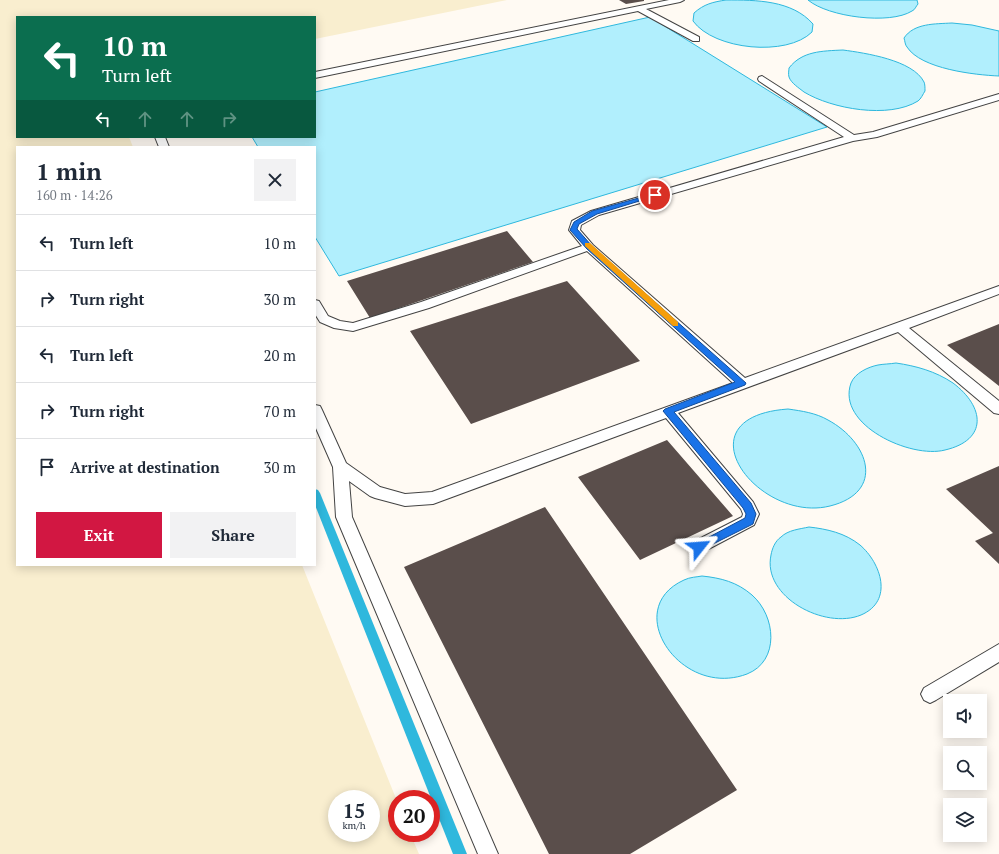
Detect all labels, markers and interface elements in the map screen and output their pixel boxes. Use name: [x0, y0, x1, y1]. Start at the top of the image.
text: 10 m: [102, 27, 167, 64]
icon: left: [36, 32, 88, 84]
text: Turn left: [102, 63, 172, 87]
icon: left: [92, 108, 114, 130]
icon: ahead: [134, 108, 156, 130]
icon: ahead: [176, 108, 198, 130]
icon: right: [218, 108, 240, 130]
text: 1 min: [36, 155, 102, 187]
button: close: [254, 159, 296, 201]
pin: [638, 178, 672, 212]
icon: arrive: [644, 184, 666, 206]
text: 160 m · 14:26: [36, 186, 113, 204]
icon: left: [36, 232, 58, 254]
text: Turn left: [70, 233, 134, 253]
text: 10 m: [263, 233, 296, 253]
icon: right: [36, 288, 58, 310]
text: Turn right: [70, 289, 145, 309]
text: 30 m: [263, 289, 296, 309]
icon: left: [36, 344, 58, 366]
text: Turn left: [70, 345, 134, 365]
text: 20 m: [263, 345, 296, 365]
icon: right: [36, 400, 58, 422]
text: Turn right: [70, 401, 145, 421]
text: 70 m: [263, 401, 296, 421]
icon: arrive: [36, 456, 58, 478]
text: Arrive at destination: [70, 457, 220, 477]
text: 30 m: [263, 457, 296, 477]
button: Exit: [36, 512, 162, 558]
button: Share: [170, 512, 296, 558]
position arrow: [678, 526, 720, 568]
map controls: [943, 694, 987, 842]
button: sound: [943, 694, 987, 738]
button: search: [943, 746, 987, 790]
speed limit sign: 20: [388, 790, 440, 842]
text: 15: [343, 797, 365, 824]
button: layers: [943, 798, 987, 842]
text: km/h: [342, 819, 366, 832]

